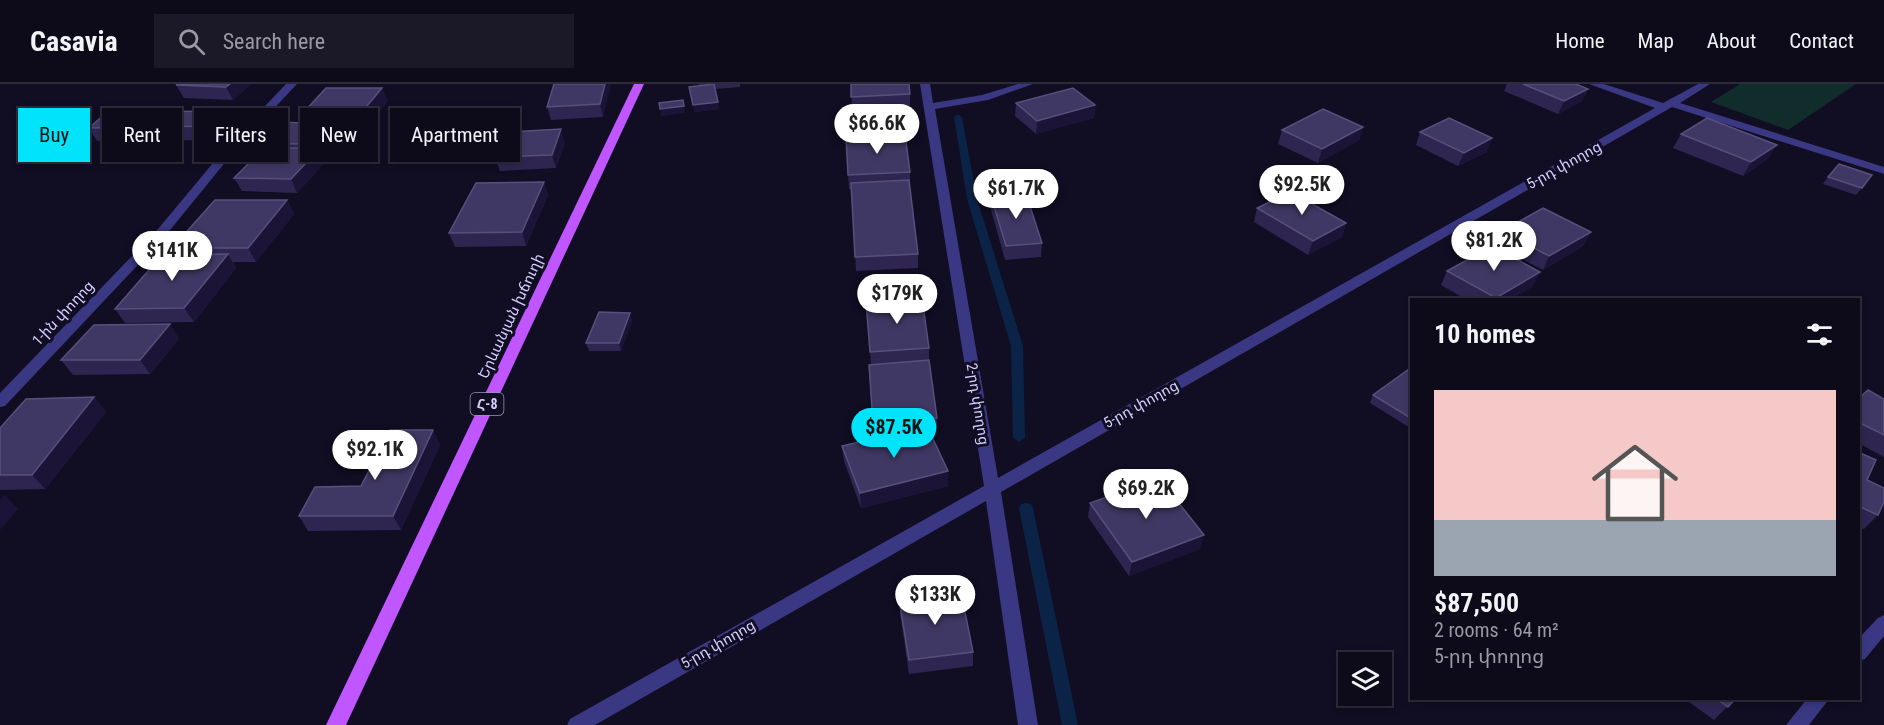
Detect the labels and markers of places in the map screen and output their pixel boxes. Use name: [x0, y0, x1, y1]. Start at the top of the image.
pin: $66.6K: [828, 104, 926, 155]
pin: $92.5K: [1253, 165, 1351, 216]
pin: $61.7K: [967, 169, 1065, 220]
pin: $81.2K: [1445, 221, 1543, 272]
pin: $141K: [130, 231, 214, 282]
pin: $179K: [855, 274, 939, 325]
pin: $87.5K: [845, 408, 943, 459]
pin: $92.1K: [326, 430, 424, 481]
pin: $69.2K: [1097, 469, 1195, 520]
pin: $133K: [893, 575, 977, 626]

